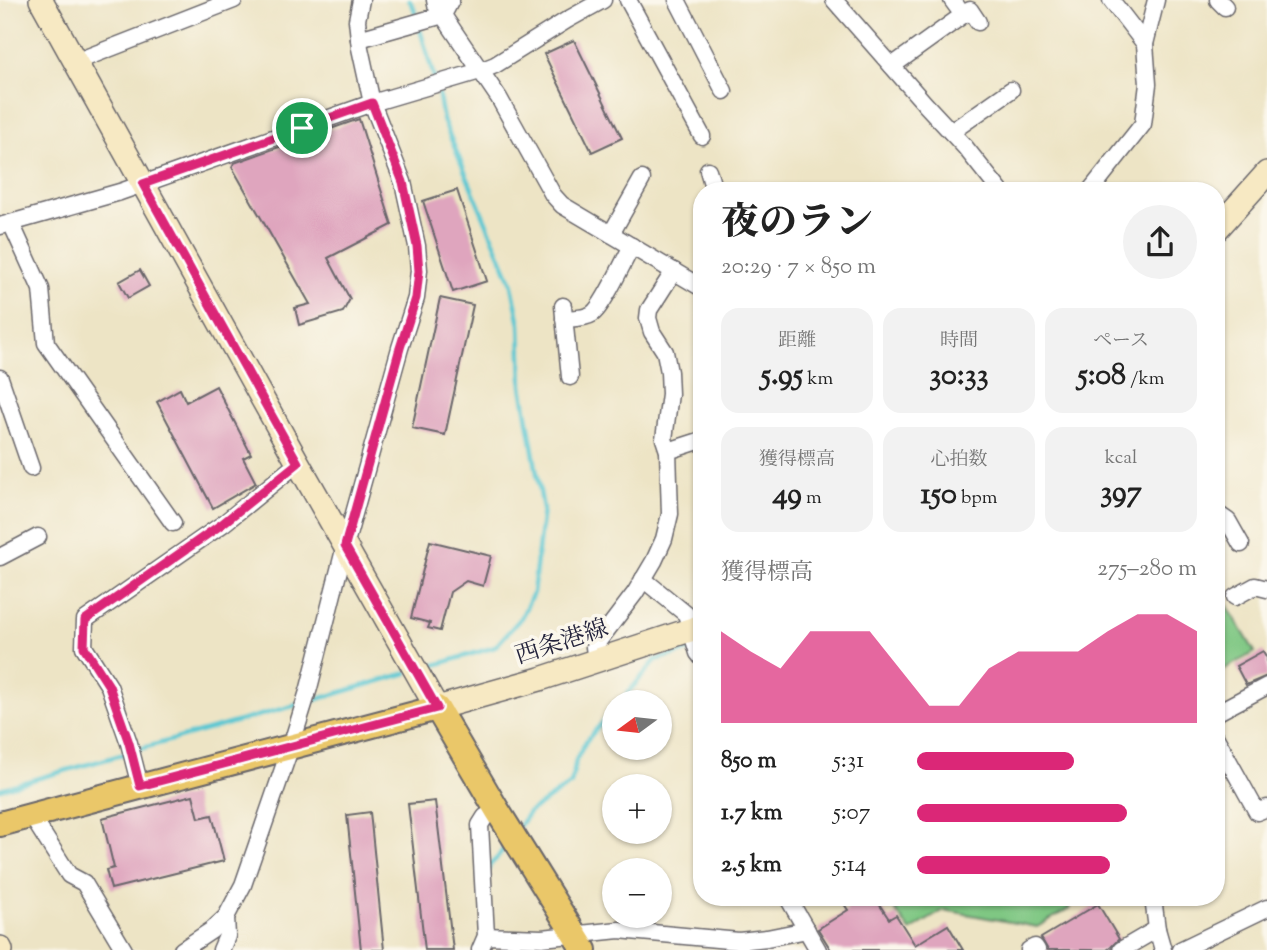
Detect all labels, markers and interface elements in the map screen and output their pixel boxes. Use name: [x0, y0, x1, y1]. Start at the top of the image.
pin: [272, 98, 332, 158]
icon: arrive: [283, 109, 321, 147]
text: 夜のラン: [721, 198, 873, 252]
button: share: [1123, 205, 1197, 279]
text: 20:29 · 7 × 850 m: [721, 251, 876, 284]
text: 距離: [778, 328, 816, 355]
text: 時間: [940, 328, 978, 355]
text: ペース: [1093, 328, 1149, 355]
text: 5.95: [761, 355, 803, 398]
text: 30:33: [929, 355, 989, 398]
text: 5:08: [1077, 355, 1126, 398]
text: km: [803, 366, 833, 393]
text: /km: [1126, 366, 1165, 393]
text: kcal: [1105, 445, 1137, 472]
text: 獲得標高: [759, 447, 835, 474]
text: 心拍数: [930, 447, 988, 474]
text: 397: [1100, 472, 1142, 515]
text: 49: [772, 474, 802, 517]
text: 150: [921, 474, 957, 517]
text: m: [802, 485, 822, 512]
text: bpm: [957, 485, 997, 512]
text: 275–280 m: [1097, 553, 1197, 586]
text: 獲得標高: [721, 557, 813, 590]
street label: 西条港線: [511, 612, 613, 674]
north arrow: [602, 690, 672, 760]
map controls: [602, 690, 672, 928]
text: 850 m: [721, 745, 776, 778]
text: 5:31: [833, 745, 864, 778]
button: +: [602, 774, 672, 844]
text: 1.7 km: [721, 797, 783, 830]
text: 5:07: [833, 797, 870, 830]
text: 2.5 km: [721, 849, 782, 882]
text: 5:14: [833, 849, 866, 882]
button: −: [602, 858, 672, 928]

